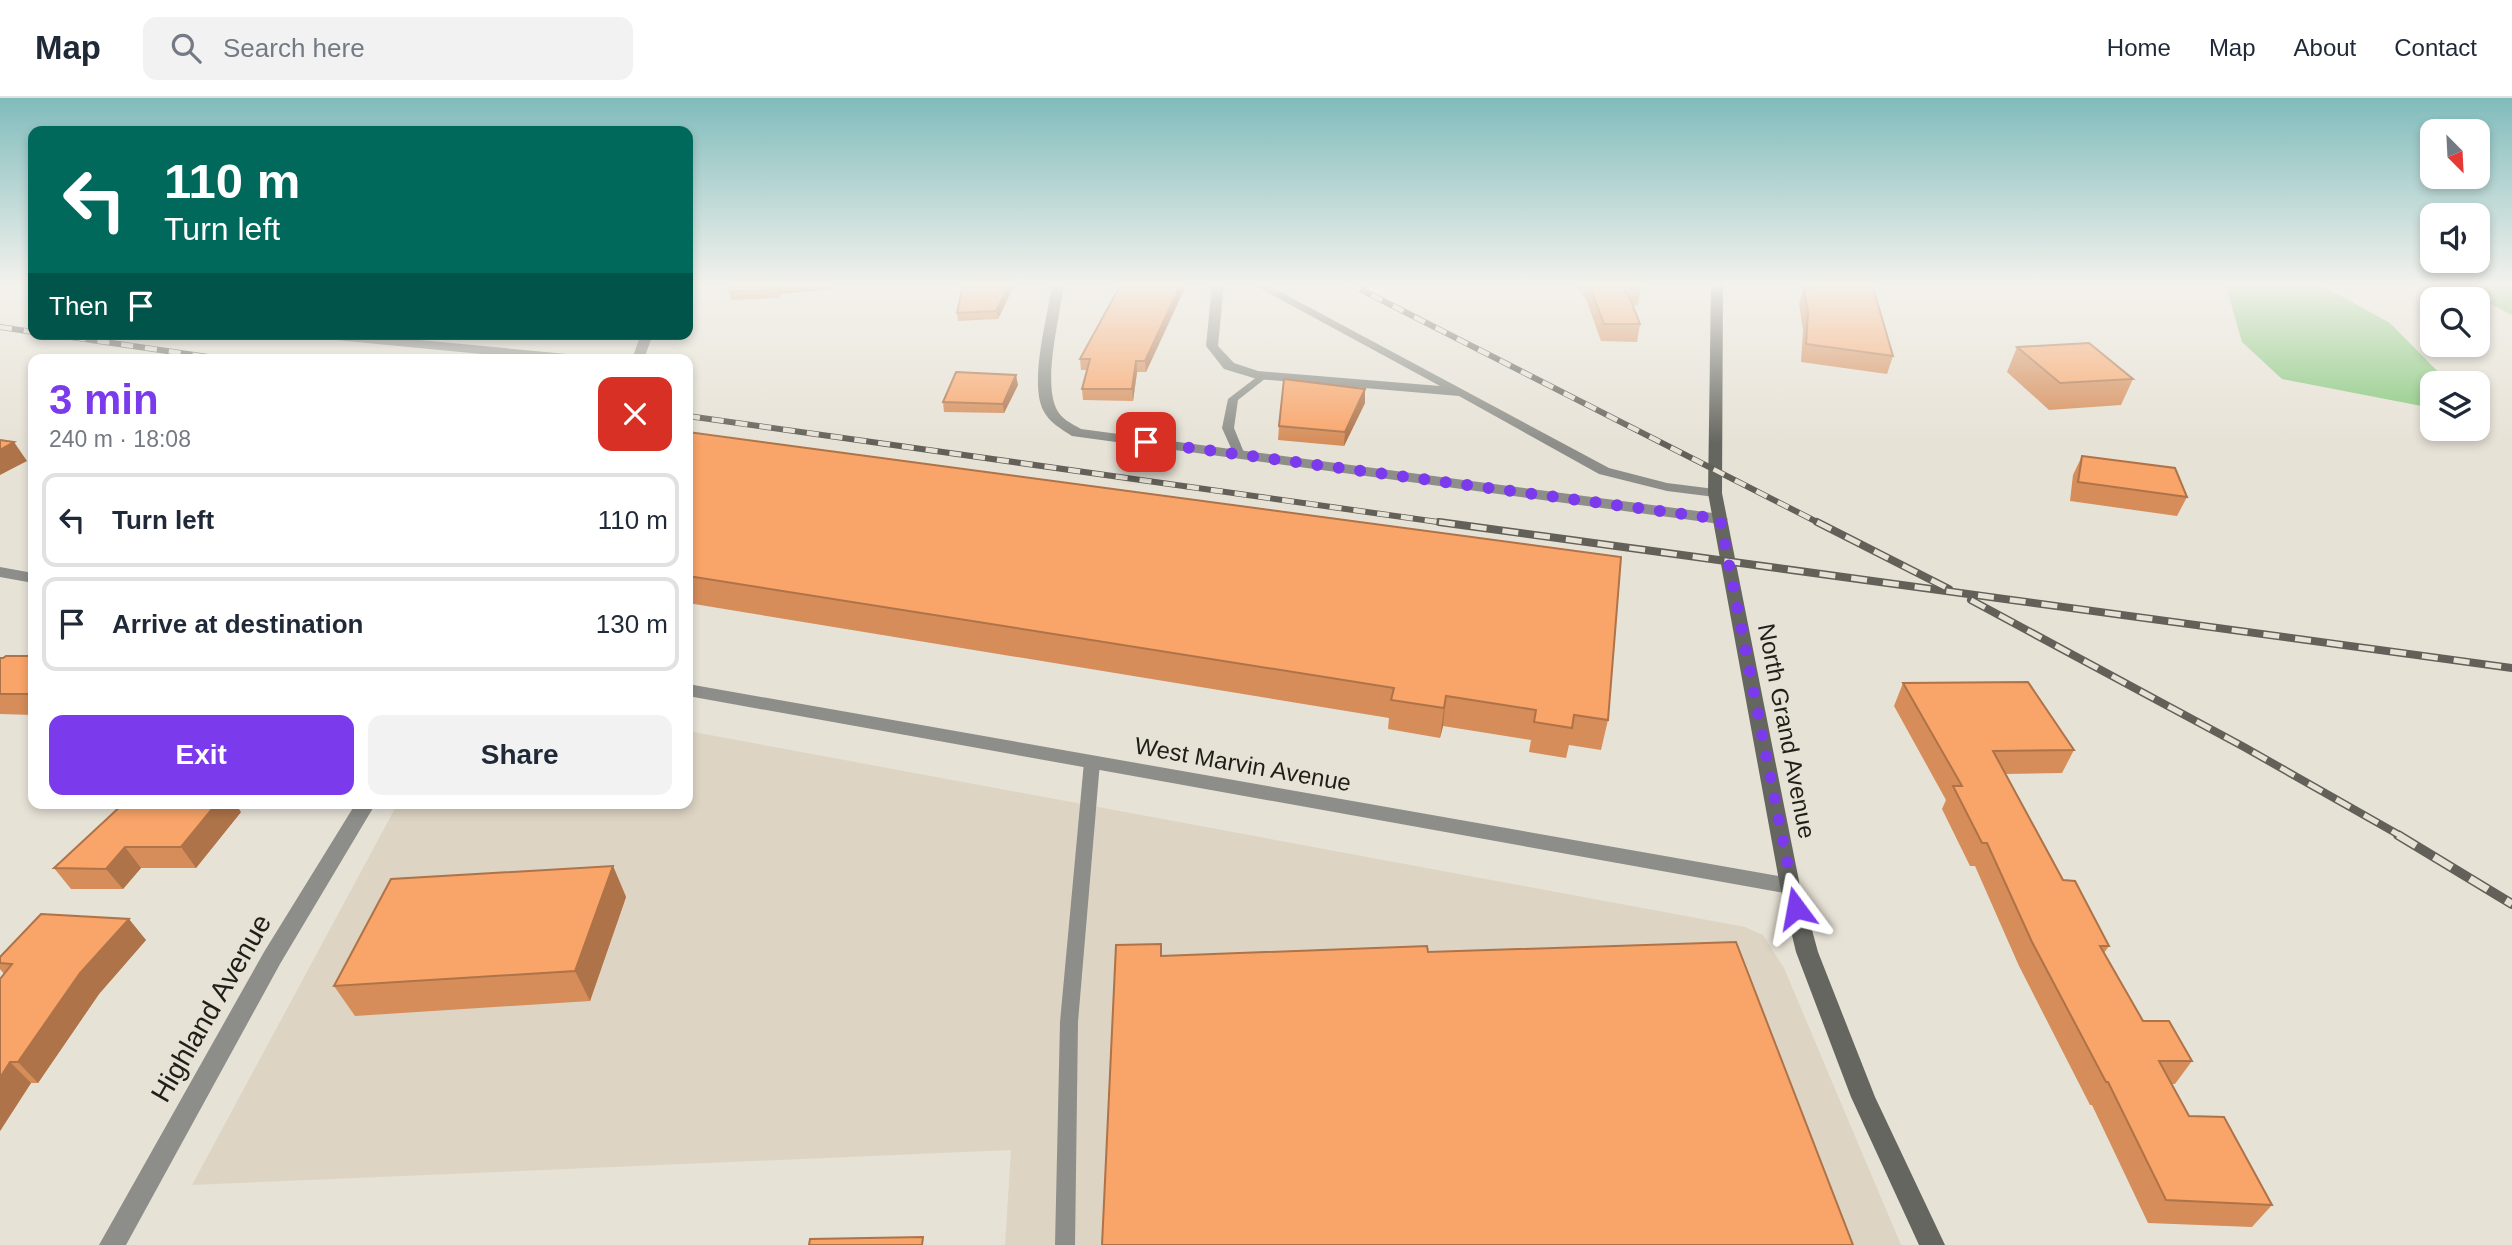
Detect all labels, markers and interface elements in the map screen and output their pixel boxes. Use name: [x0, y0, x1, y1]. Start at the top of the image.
search box: [143, 17, 633, 80]
text: Map: [35, 29, 101, 66]
icon: search: [167, 29, 205, 67]
text: Search here: [223, 33, 365, 63]
text: Home: [2107, 34, 2171, 61]
text: Map: [2209, 34, 2256, 61]
text: About: [2294, 34, 2356, 61]
text: Contact: [2394, 34, 2477, 61]
north arrow: [2420, 119, 2490, 189]
map controls: [2420, 119, 2490, 441]
icon: left: [49, 154, 140, 245]
text: 110 m: [164, 154, 300, 208]
button: sound: [2420, 203, 2490, 273]
text: Turn left: [164, 211, 280, 247]
icon: arrive: [122, 287, 160, 325]
button: search: [2420, 287, 2490, 357]
text: Then: [49, 291, 108, 321]
button: layers: [2420, 371, 2490, 441]
text: 3 min: [49, 376, 159, 423]
button: close: [598, 377, 672, 451]
pin: [1116, 412, 1176, 472]
icon: arrive: [1127, 423, 1165, 461]
text: 240 m · 18:08: [49, 426, 191, 452]
icon: left: [53, 501, 91, 539]
text: Turn left: [112, 505, 214, 535]
text: 110 m: [598, 505, 668, 535]
icon: arrive: [53, 605, 91, 643]
text: Arrive at destination: [112, 609, 363, 639]
text: 130 m: [596, 609, 668, 639]
street label: North Grand Avenue: [1753, 621, 1821, 841]
button: Exit: [49, 715, 354, 795]
button: Share: [368, 715, 672, 795]
street label: West Marvin Avenue: [1133, 732, 1353, 796]
position arrow: [1759, 871, 1833, 945]
street label: Highland Avenue: [145, 909, 277, 1107]

